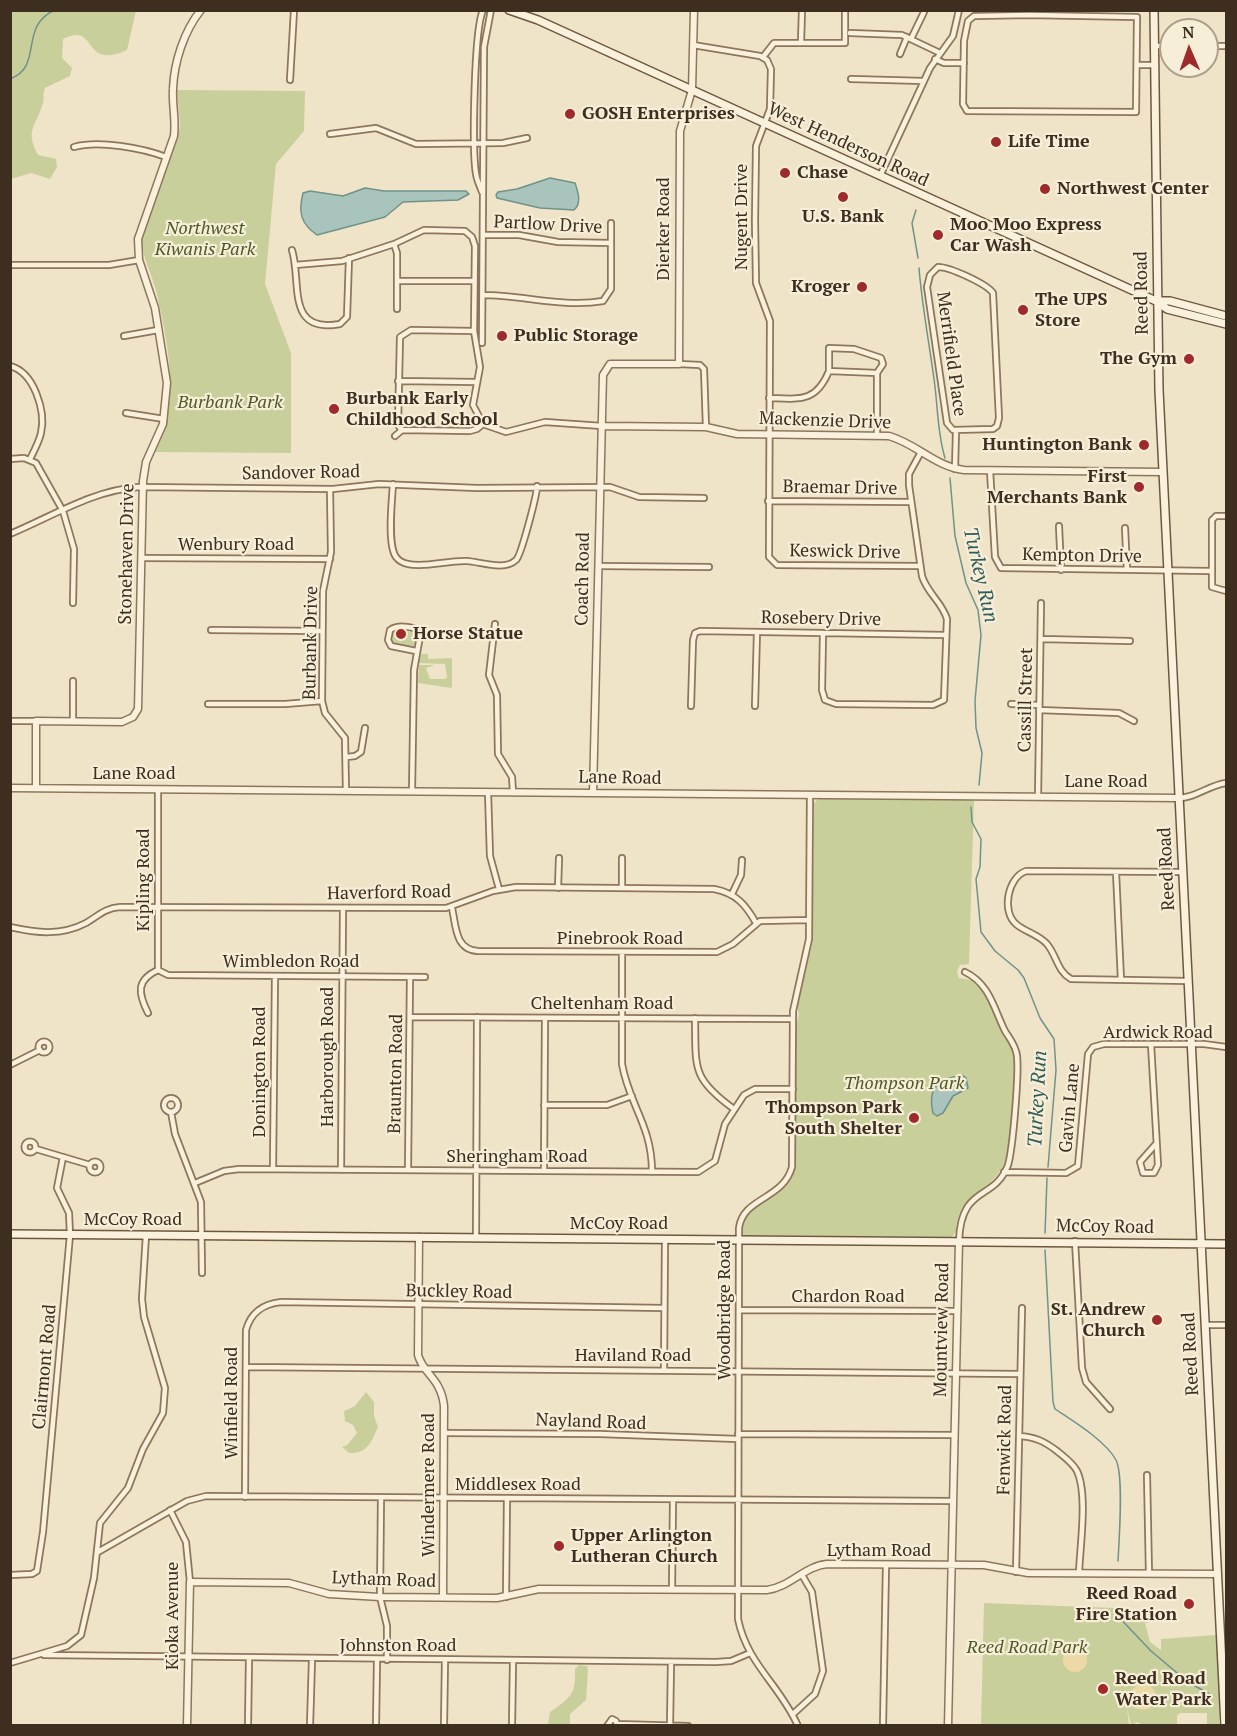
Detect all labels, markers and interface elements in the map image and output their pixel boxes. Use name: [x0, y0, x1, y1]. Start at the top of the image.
north arrow: [1159, 18, 1219, 78]
text: N: [1182, 21, 1195, 43]
street label: West Henderson Road: [764, 98, 932, 192]
place label: GOSH Enterprises: [582, 103, 735, 125]
marker: GOSH Enterprises: [563, 107, 577, 121]
place label: Life Time: [1008, 131, 1090, 153]
marker: Life Time: [989, 135, 1003, 149]
place label: Chase: [797, 162, 848, 184]
street label: Nugent Drive: [731, 164, 753, 270]
marker: Chase: [778, 166, 792, 180]
street label: Dierker Road: [653, 177, 675, 281]
place label: Northwest Center: [1057, 178, 1209, 200]
marker: Northwest Center: [1038, 182, 1052, 196]
marker: U.S. Bank: [836, 190, 850, 204]
place label: U.S. Bank: [802, 206, 884, 228]
street label: Partlow Drive: [493, 211, 603, 239]
place label: Moo Moo Express Car Wash: [950, 214, 1102, 256]
park label: Northwest Kiwanis Park: [155, 218, 255, 260]
marker: Moo Moo Express Car Wash: [931, 228, 945, 242]
street label: Reed Road: [1130, 251, 1154, 335]
place label: Kroger: [791, 276, 850, 298]
marker: Kroger: [855, 280, 869, 294]
place label: The UPS Store: [1035, 289, 1107, 332]
street label: Merrifield Place: [932, 290, 970, 418]
marker: The UPS Store: [1016, 303, 1030, 317]
place label: Public Storage: [514, 325, 638, 347]
marker: Public Storage: [495, 329, 509, 343]
place label: The Gym: [1100, 348, 1177, 370]
marker: The Gym: [1182, 352, 1196, 366]
place label: Burbank Early Childhood School: [346, 388, 498, 430]
park label: Burbank Park: [177, 392, 283, 414]
marker: Burbank Early Childhood School: [327, 402, 341, 416]
street label: Mackenzie Drive: [758, 408, 892, 434]
place label: Huntington Bank: [982, 434, 1132, 456]
marker: Huntington Bank: [1137, 438, 1151, 452]
street label: Sandover Road: [242, 461, 360, 485]
place label: First Merchants Bank: [987, 466, 1127, 508]
street label: Braemar Drive: [782, 476, 898, 500]
marker: First Merchants Bank: [1132, 480, 1146, 494]
street label: Stonehaven Drive: [115, 483, 139, 625]
water label: Turkey Run: [957, 525, 1003, 625]
street label: Coach Road: [571, 532, 595, 626]
street label: Wenbury Road: [178, 534, 294, 556]
street label: Keswick Drive: [789, 540, 901, 564]
street label: Kempton Drive: [1022, 544, 1142, 568]
street label: Burbank Drive: [299, 586, 323, 700]
street label: Rosebery Drive: [761, 607, 881, 631]
place label: Horse Statue: [413, 623, 523, 645]
marker: Horse Statue: [394, 627, 408, 641]
street label: Cassill Street: [1014, 647, 1038, 753]
street label: Lane Road: [92, 763, 176, 785]
street label: Lane Road: [578, 766, 662, 790]
street label: Lane Road: [1064, 771, 1148, 793]
street label: Reed Road: [1154, 827, 1180, 911]
street label: Kipling Road: [133, 829, 155, 931]
street label: Haverford Road: [327, 881, 451, 905]
street label: Pinebrook Road: [557, 928, 683, 950]
street label: Wimbledon Road: [222, 951, 360, 973]
street label: Harborough Road: [317, 987, 339, 1127]
street label: Cheltenham Road: [531, 993, 673, 1015]
street label: Donington Road: [249, 1007, 271, 1137]
street label: Braunton Road: [384, 1014, 408, 1134]
street label: Ardwick Road: [1103, 1022, 1213, 1044]
water label: Turkey Run: [1023, 1050, 1053, 1148]
street label: Gavin Lane: [1055, 1062, 1085, 1154]
park label: Thompson Park: [844, 1073, 964, 1095]
place label: Thompson Park South Shelter: [765, 1097, 902, 1140]
marker: Thompson Park South Shelter: [907, 1111, 921, 1125]
street label: Sheringham Road: [446, 1146, 588, 1168]
street label: McCoy Road: [84, 1209, 182, 1231]
street label: McCoy Road: [570, 1213, 668, 1235]
street label: McCoy Road: [1056, 1215, 1154, 1239]
street label: Woodbridge Road: [714, 1240, 736, 1380]
street label: Mountview Road: [930, 1263, 954, 1397]
street label: Buckley Road: [405, 1280, 513, 1304]
street label: Chardon Road: [791, 1286, 905, 1308]
place label: St. Andrew Church: [1051, 1299, 1145, 1342]
street label: Clairmont Road: [29, 1303, 61, 1431]
street label: Reed Road: [1178, 1312, 1204, 1396]
marker: St. Andrew Church: [1150, 1313, 1164, 1327]
street label: Haviland Road: [575, 1345, 691, 1367]
street label: Winfield Road: [221, 1347, 243, 1459]
street label: Fenwick Road: [993, 1385, 1017, 1495]
street label: Nayland Road: [535, 1409, 647, 1435]
street label: Windermere Road: [418, 1413, 440, 1557]
street label: Middlesex Road: [455, 1474, 581, 1496]
place label: Upper Arlington Lutheran Church: [571, 1525, 718, 1568]
marker: Upper Arlington Lutheran Church: [552, 1539, 566, 1553]
street label: Lytham Road: [827, 1540, 931, 1562]
street label: Kioka Avenue: [162, 1562, 184, 1670]
street label: Lytham Road: [331, 1567, 437, 1593]
place label: Reed Road Fire Station: [1076, 1583, 1177, 1626]
marker: Reed Road Fire Station: [1182, 1597, 1196, 1611]
street label: Johnston Road: [340, 1635, 456, 1657]
park label: Reed Road Park: [967, 1637, 1087, 1659]
place label: Reed Road Water Park: [1115, 1668, 1212, 1710]
marker: Reed Road Water Park: [1096, 1682, 1110, 1696]

